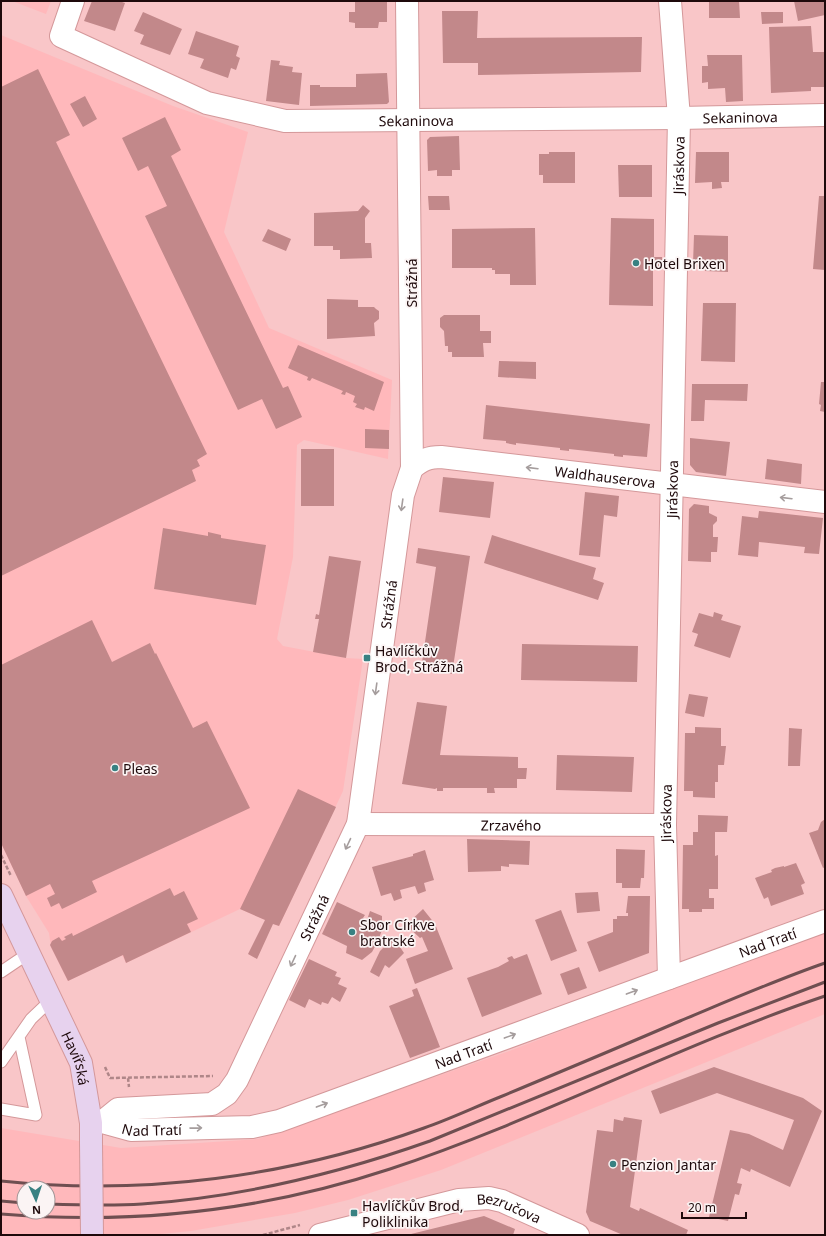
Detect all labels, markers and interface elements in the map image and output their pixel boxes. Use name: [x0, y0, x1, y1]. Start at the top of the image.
street label: Sekaninova: [703, 106, 778, 127]
street label: Sekaninova: [379, 110, 454, 130]
street label: Jiráskova: [668, 136, 688, 196]
place label: Hotel Brixen: [644, 254, 725, 273]
street label: Strážná: [402, 258, 421, 308]
marker: Hotel Brixen: [631, 258, 641, 268]
street label: Jiráskova: [662, 460, 682, 520]
street label: Waldhauserova: [554, 461, 657, 492]
one-way arrow: [526, 464, 539, 471]
one-way arrow: [780, 494, 793, 502]
one-way arrow: [398, 498, 406, 511]
street label: Strážná: [375, 579, 401, 630]
place label: Havlíčkův Brod, Strážná: [375, 641, 463, 676]
marker: Havlíčkův Brod, Strážná: [362, 653, 372, 663]
one-way arrow: [372, 682, 380, 695]
place label: Pleas: [123, 759, 158, 778]
marker: Pleas: [110, 763, 120, 773]
street label: Jiráskova: [655, 784, 675, 844]
street label: Zrzavého: [481, 815, 541, 834]
one-way arrow: [344, 838, 351, 850]
street label: Strážná: [295, 891, 333, 944]
place label: Sbor Církve bratrské: [360, 915, 435, 950]
street label: Nad Tratí: [736, 923, 799, 961]
marker: Sbor Církve bratrské: [347, 927, 357, 937]
one-way arrow: [289, 955, 296, 967]
one-way arrow: [626, 987, 638, 995]
street label: Havířská: [58, 1028, 94, 1087]
one-way arrow: [504, 1032, 516, 1040]
street label: Nad Tratí: [432, 1034, 495, 1073]
one-way arrow: [316, 1101, 328, 1109]
street label: Nad Tratí: [120, 1118, 182, 1140]
one-way arrow: [189, 1125, 202, 1132]
place label: Penzion Jantar: [621, 1155, 716, 1174]
marker: Penzion Jantar: [608, 1159, 618, 1169]
north arrow: [16, 1180, 56, 1220]
street label: Bezručova: [476, 1188, 544, 1227]
scale bar: [682, 1194, 746, 1220]
place label: Havlíčkův Brod, Poliklinika: [362, 1196, 464, 1231]
text: 20 m: [688, 1199, 716, 1216]
text: N: [32, 1203, 41, 1218]
marker: Havlíčkův Brod, Poliklinika: [349, 1208, 359, 1218]

